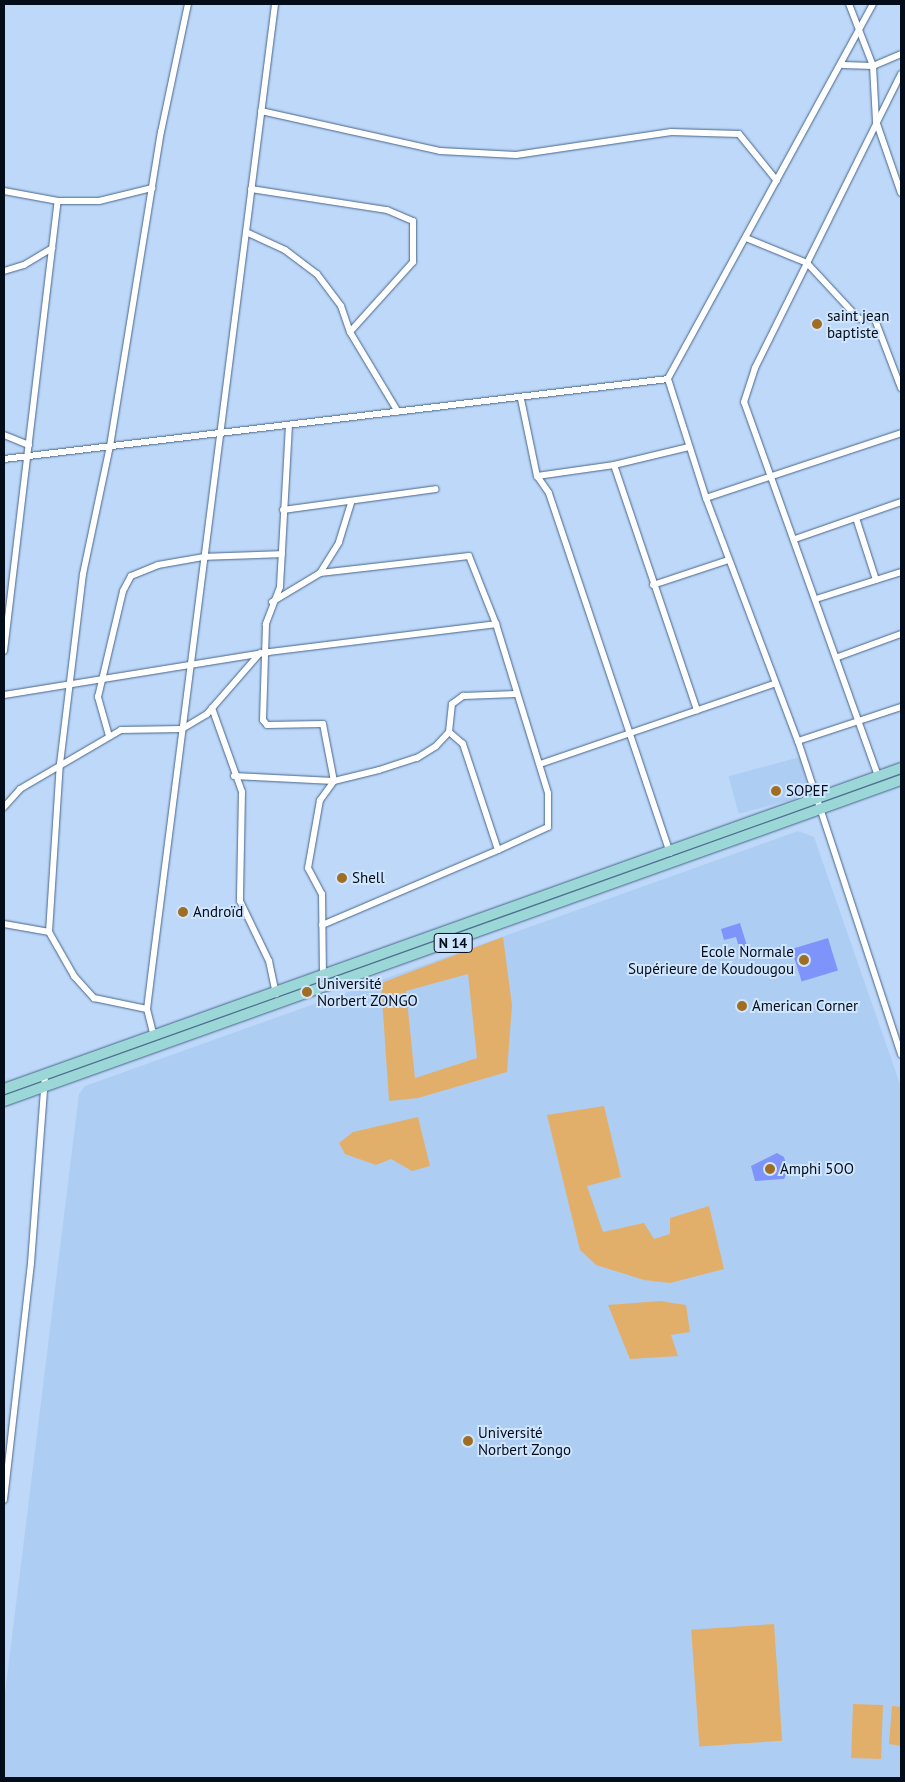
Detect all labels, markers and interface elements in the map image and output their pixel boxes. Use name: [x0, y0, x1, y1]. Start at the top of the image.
place label: saint jean baptiste: [827, 306, 889, 341]
marker: saint jean baptiste: [811, 318, 823, 330]
place label: SOPEF: [786, 782, 828, 800]
marker: SOPEF: [770, 785, 782, 797]
place label: Shell: [352, 869, 385, 887]
marker: Shell: [336, 872, 348, 884]
place label: Androïd: [193, 903, 243, 921]
marker: Androïd: [177, 906, 189, 918]
road number: N 14: [433, 931, 473, 954]
place label: Ecole Normale Supérieure de Koudougou: [628, 942, 794, 977]
marker: Ecole Normale Supérieure de Koudougou: [798, 954, 810, 966]
place label: Université Norbert ZONGO: [317, 974, 418, 1009]
marker: Université Norbert ZONGO: [301, 986, 313, 998]
place label: American Corner: [752, 997, 858, 1015]
marker: American Corner: [736, 1000, 748, 1012]
place label: Amphi 5OO: [780, 1160, 854, 1178]
marker: Amphi 5OO: [764, 1163, 776, 1175]
place label: Université Norbert Zongo: [478, 1423, 571, 1458]
marker: Université Norbert Zongo: [462, 1435, 474, 1447]

